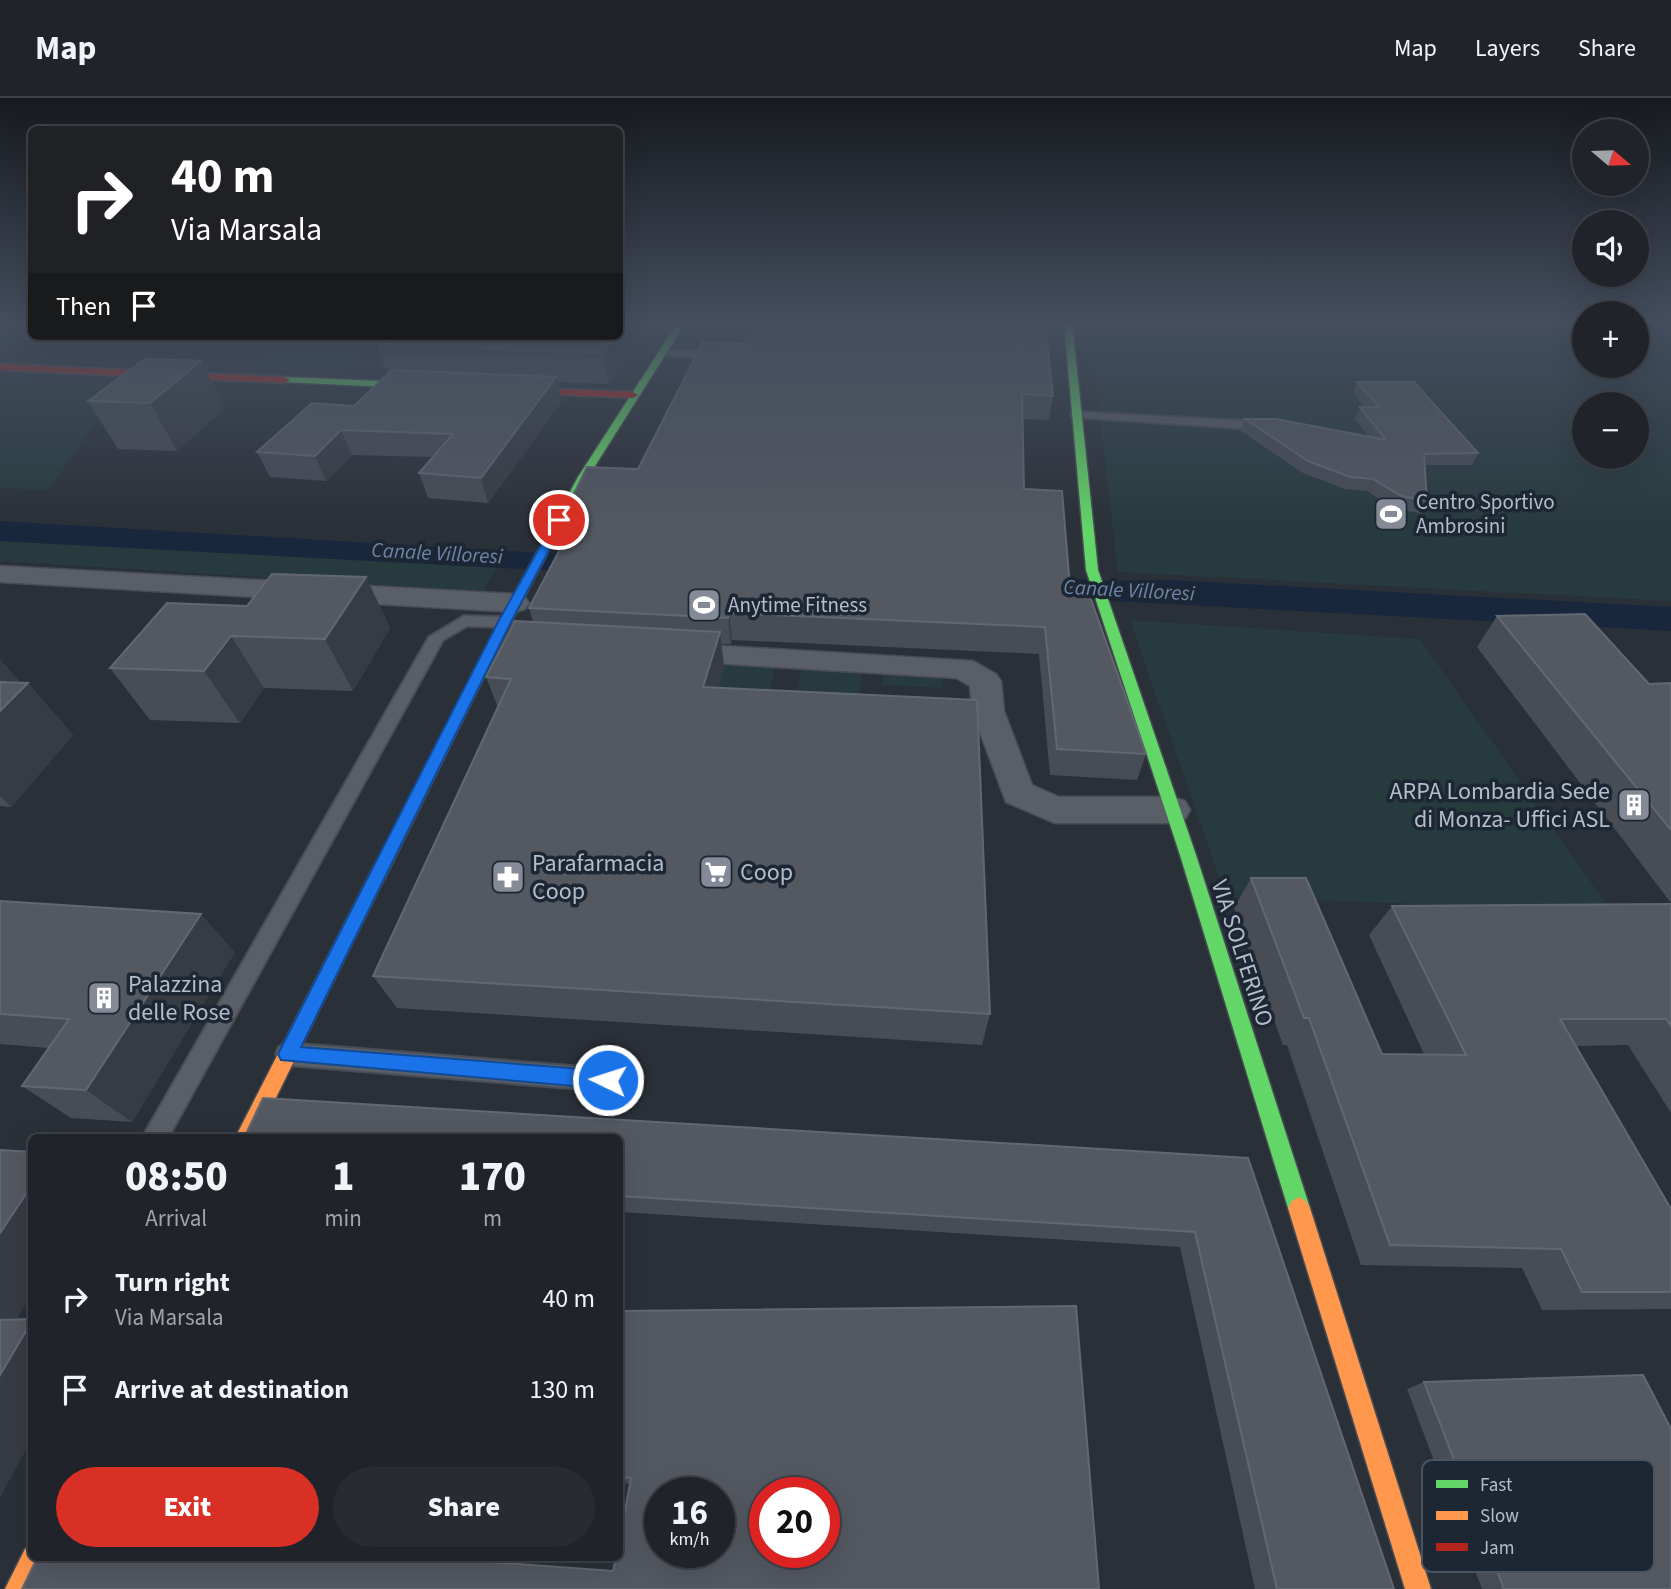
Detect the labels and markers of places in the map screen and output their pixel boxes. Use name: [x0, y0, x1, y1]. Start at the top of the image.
place label: Centro Sportivo Ambrosini: [1416, 487, 1555, 541]
pin: [529, 490, 589, 550]
sports icon: Centro Sportivo Ambrosini: [1372, 495, 1410, 533]
sports icon: Anytime Fitness: [685, 586, 723, 624]
place label: Anytime Fitness: [728, 590, 867, 620]
place label: ARPA Lombardia Sede di Monza- Uffici ASL: [1390, 774, 1610, 837]
building icon: ARPA Lombardia Sede di Monza- Uffici ASL: [1615, 786, 1653, 824]
place label: Parafarmacia Coop: [532, 846, 664, 909]
supermarket icon: Coop: [697, 853, 735, 891]
place label: Coop: [740, 855, 793, 890]
pharmacy icon: Parafarmacia Coop: [489, 858, 527, 896]
place label: Palazzina delle Rose: [128, 967, 231, 1030]
building icon: Palazzina delle Rose: [85, 979, 123, 1017]

